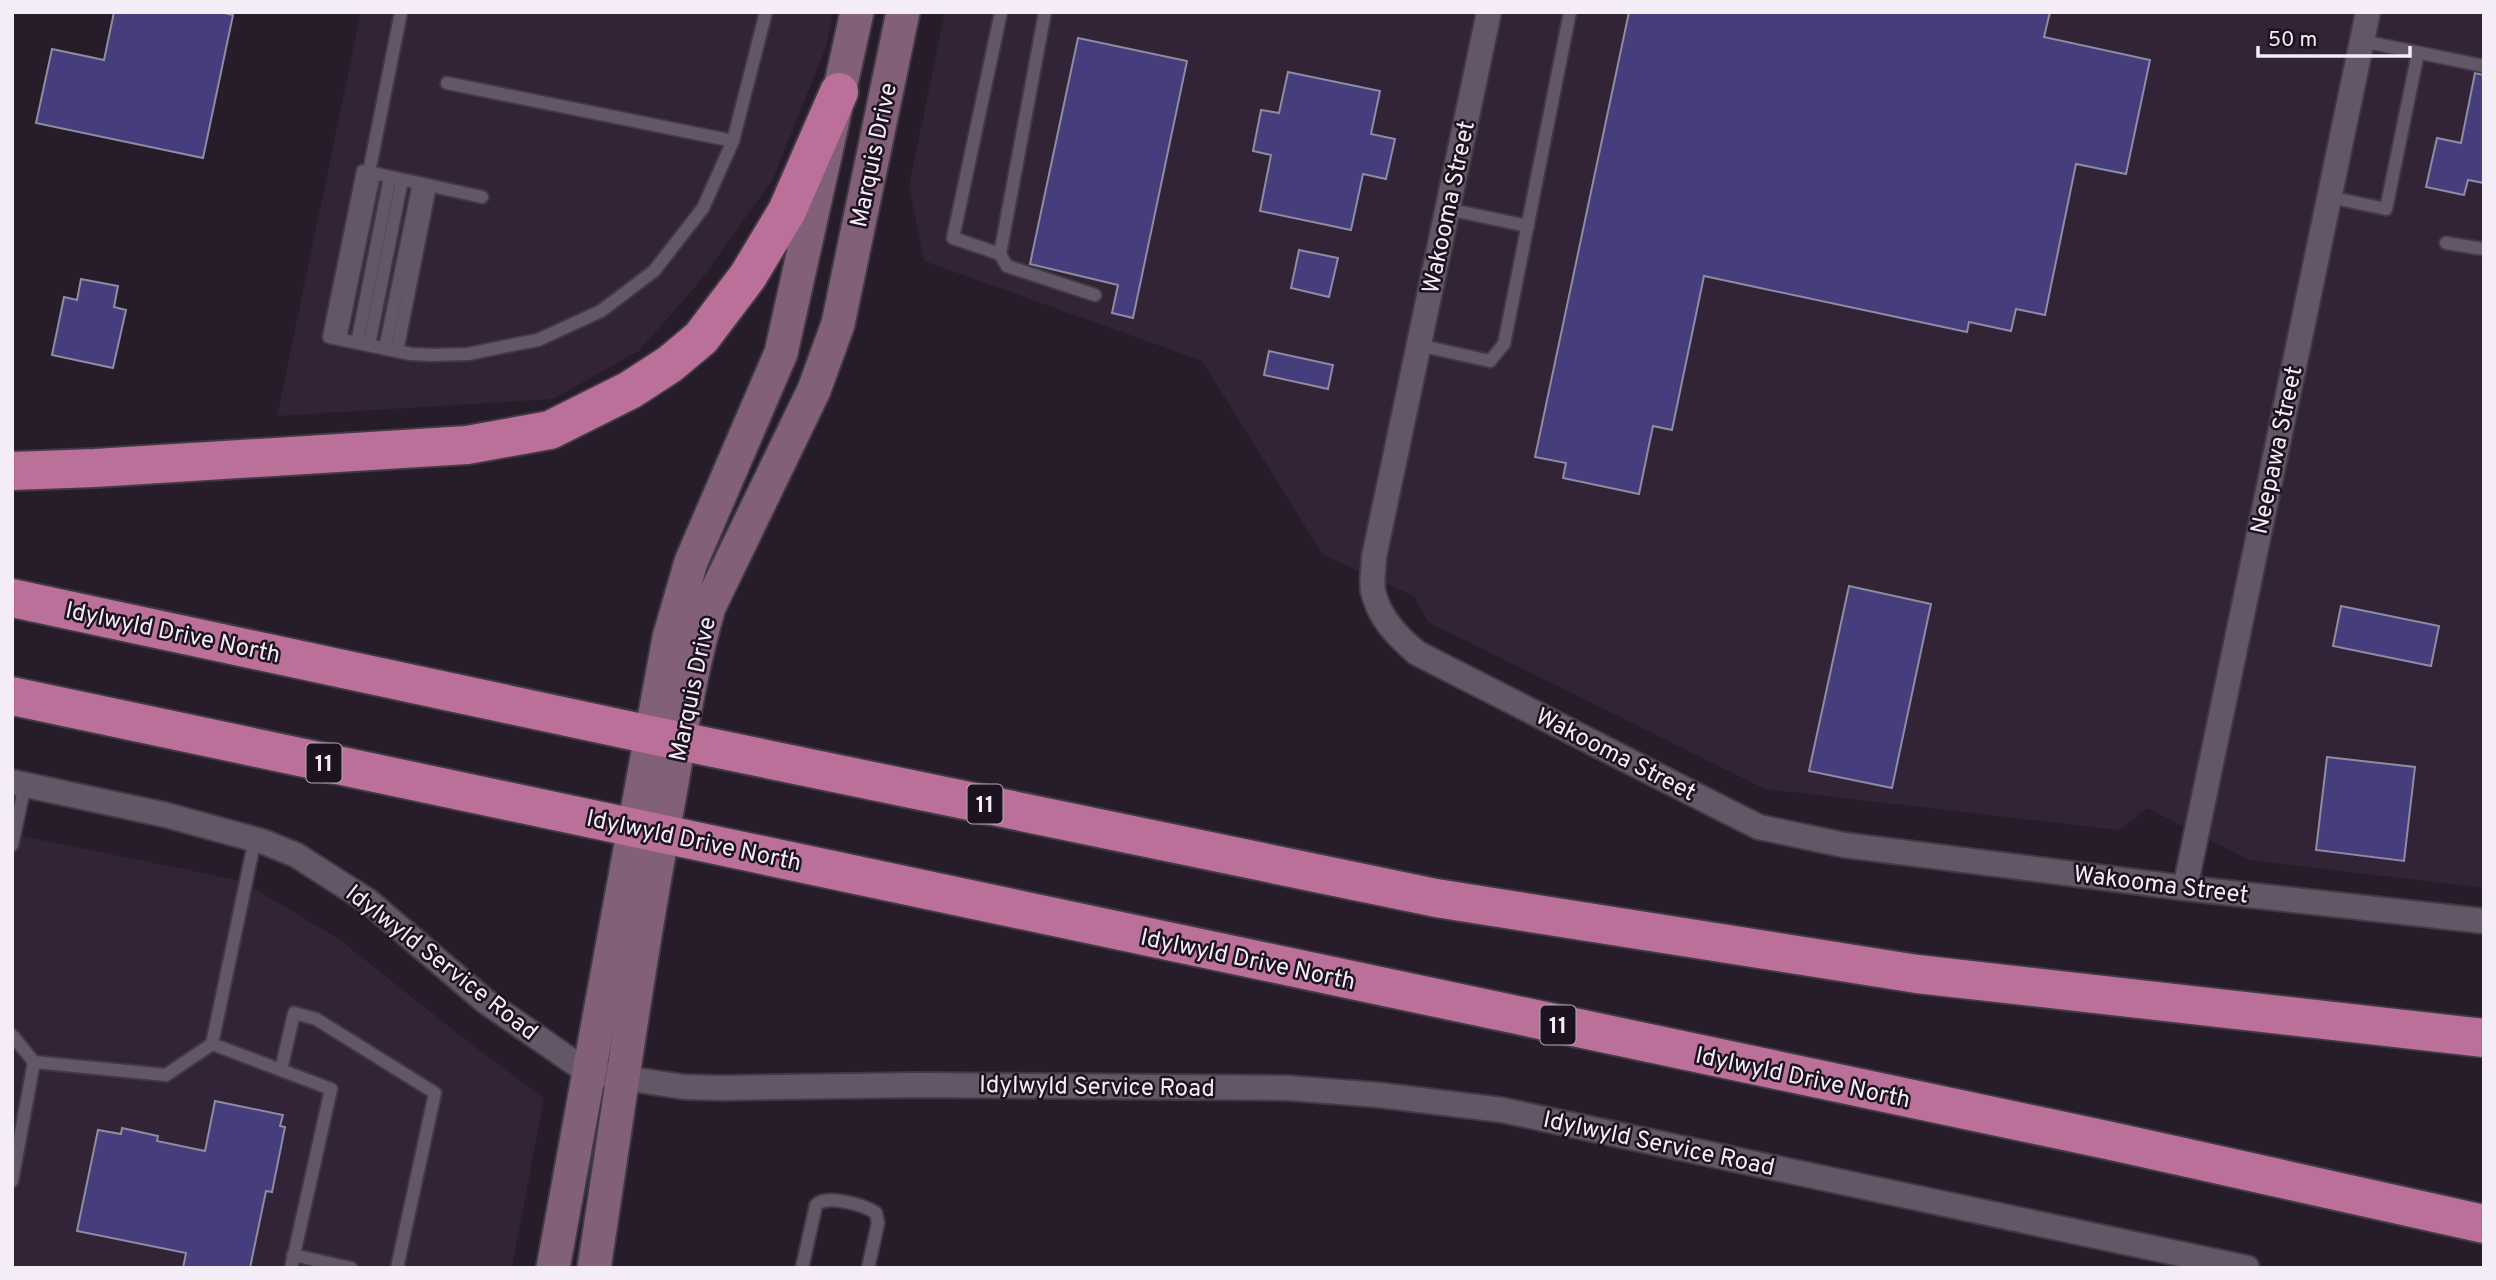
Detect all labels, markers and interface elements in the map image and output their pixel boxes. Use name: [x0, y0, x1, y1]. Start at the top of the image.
scale bar: [2258, 14, 2410, 58]
text: 50 m: [2268, 27, 2317, 54]
street label: Marquis Drive: [845, 80, 905, 230]
street label: Wakooma Street: [1417, 118, 1483, 297]
street label: Neepawa Street: [2245, 364, 2310, 537]
street label: Idylwyld Drive North: [62, 596, 283, 671]
street label: Marquis Drive: [664, 614, 724, 764]
street label: Wakooma Street: [1530, 702, 1700, 809]
road number: 11: [306, 744, 342, 782]
road number: 11: [968, 784, 1002, 824]
street label: Idylwyld Drive North: [583, 804, 804, 879]
street label: Wakooma Street: [2072, 860, 2250, 912]
street label: Idylwyld Service Road: [339, 879, 543, 1048]
street label: Idylwyld Drive North: [1137, 923, 1358, 998]
road number: 11: [1540, 1006, 1576, 1044]
street label: Idylwyld Drive North: [1692, 1041, 1913, 1116]
street label: Idylwyld Service Road: [979, 1071, 1215, 1105]
street label: Idylwyld Service Road: [1540, 1106, 1777, 1184]

